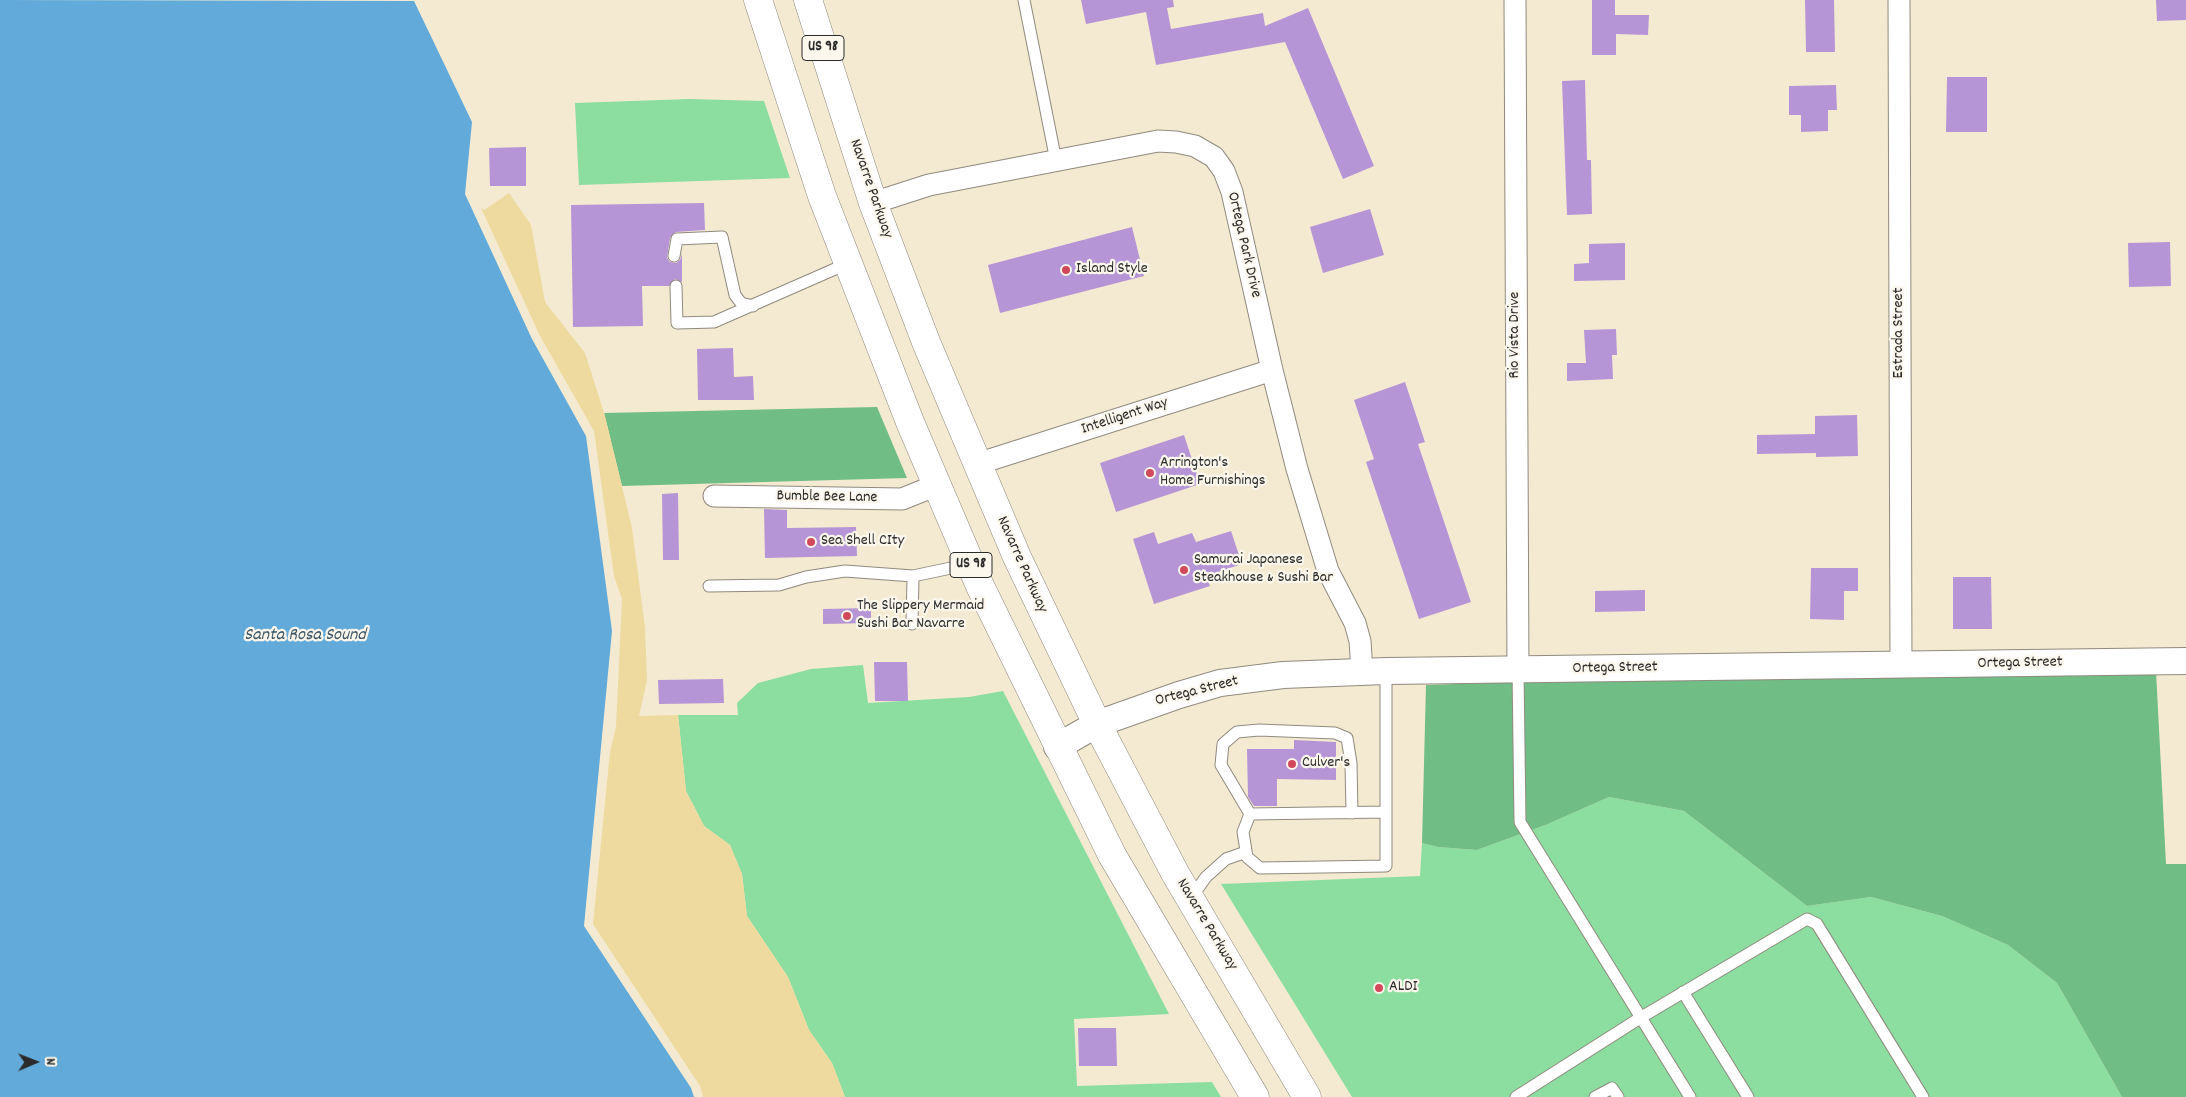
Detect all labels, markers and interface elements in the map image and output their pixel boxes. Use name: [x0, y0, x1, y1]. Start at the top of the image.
road number: US 98: [802, 36, 844, 60]
street label: Navarre Parkway: [844, 137, 896, 241]
street label: Ortega Park Drive: [1221, 190, 1265, 300]
place label: Island Style: [1076, 260, 1148, 280]
marker: Island Style: [1060, 264, 1072, 276]
street label: Estrada Street: [1890, 288, 1910, 378]
street label: Rio Vista Drive: [1506, 292, 1526, 378]
street label: Intelligent Way: [1079, 394, 1171, 440]
place label: Arrington's Home Furnishings: [1160, 454, 1265, 492]
marker: Arrington's Home Furnishings: [1144, 467, 1156, 479]
street label: Bumble Bee Lane: [776, 488, 878, 508]
street label: Navarre Parkway: [991, 514, 1051, 616]
place label: Sea Shell CIty: [821, 532, 904, 552]
marker: Sea Shell CIty: [805, 536, 817, 548]
place label: Samurai Japanese Steakhouse & Sushi Bar: [1194, 551, 1333, 589]
road number: US 98: [950, 552, 992, 578]
marker: Samurai Japanese Steakhouse & Sushi Bar: [1178, 564, 1190, 576]
place label: The Slippery Mermaid Sushi Bar Navarre: [857, 597, 984, 635]
marker: The Slippery Mermaid Sushi Bar Navarre: [841, 610, 853, 622]
water label: Santa Rosa Sound: [244, 626, 366, 648]
street label: Ortega Street: [1977, 654, 2063, 674]
street label: Ortega Street: [1572, 659, 1658, 679]
street label: Ortega Street: [1153, 672, 1241, 712]
place label: Culver's: [1302, 754, 1350, 774]
marker: Culver's: [1286, 758, 1298, 770]
street label: Navarre Parkway: [1171, 876, 1241, 974]
place label: ALDI: [1389, 978, 1417, 998]
marker: ALDI: [1373, 982, 1385, 994]
north arrow: [10, 1037, 60, 1087]
text: N: [40, 1058, 60, 1065]

